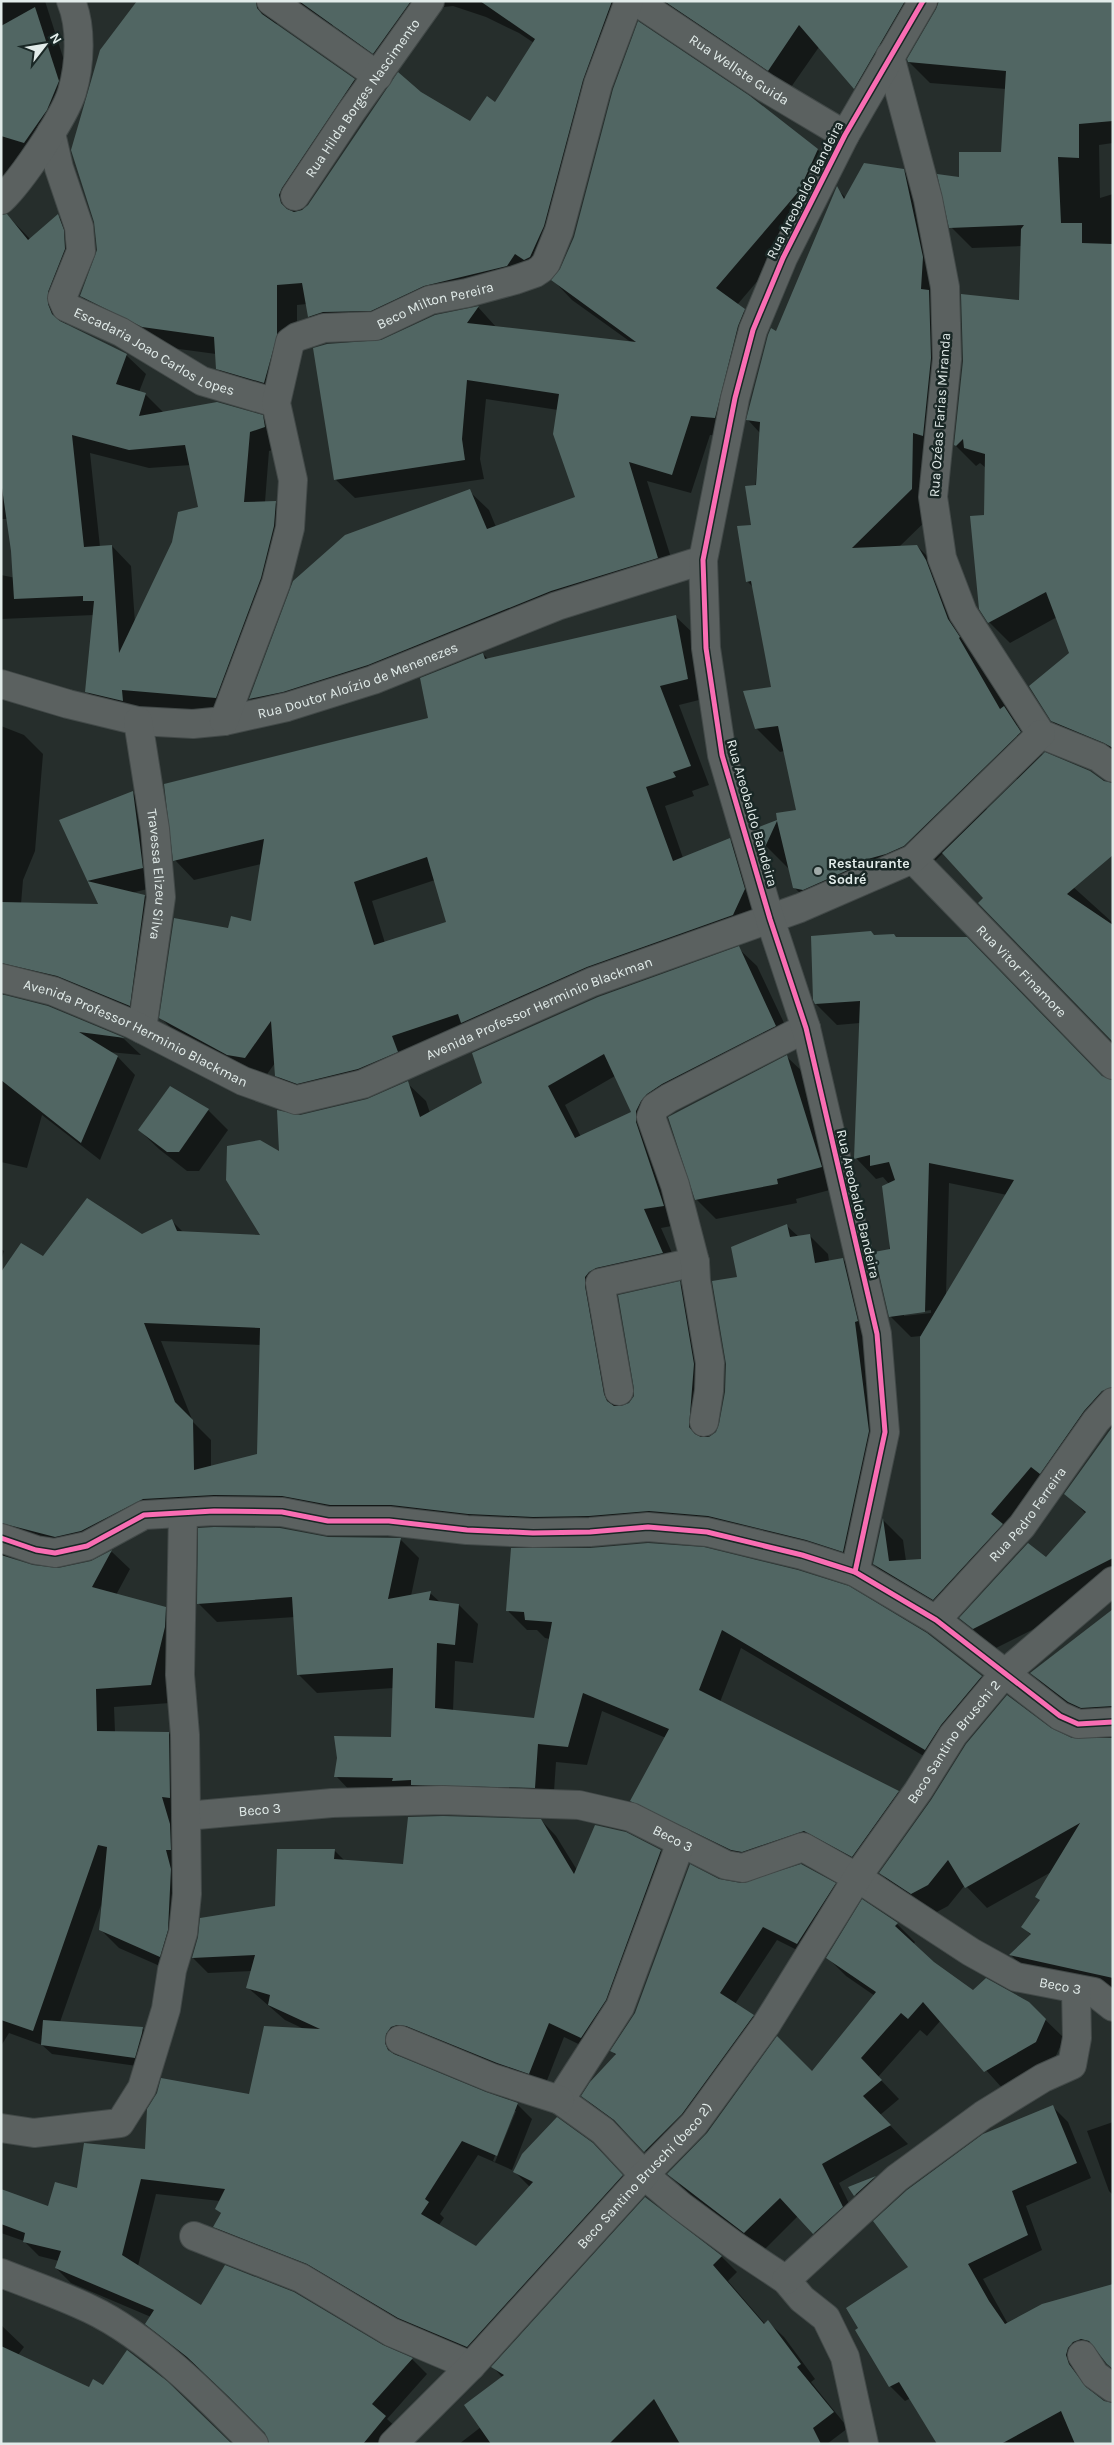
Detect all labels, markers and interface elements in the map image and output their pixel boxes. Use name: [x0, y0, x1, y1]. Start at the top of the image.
street label: Rua Hilda Borges Nascimento: [301, 15, 423, 181]
north arrow: [20, 20, 70, 70]
text: N: [46, 30, 66, 47]
street label: Rua Wellste Guida: [686, 31, 792, 108]
street label: Rua Areobaldo Bandeira: [763, 118, 847, 262]
street label: Beco Milton Pereira: [374, 278, 495, 333]
street label: Escadaria Joao Carlos Lopes: [71, 303, 237, 399]
street label: Rua Ozéas Farias Miranda: [926, 332, 954, 498]
street label: Rua Doutor Aloízio de Menenezes: [256, 638, 460, 722]
street label: Rua Areobaldo Bandeira: [723, 737, 781, 889]
street label: Travessa Elizeu Silva: [143, 808, 169, 941]
place label: Restaurante Sodré: [828, 855, 910, 888]
marker: Restaurante Sodré: [812, 865, 824, 877]
street label: Rua Vitor Finamore: [973, 921, 1070, 1021]
street label: Avenida Professor Herminio Blackman: [423, 953, 655, 1063]
street label: Avenida Professor Herminio Blackman: [22, 976, 250, 1090]
street label: Rua Areobaldo Bandeira: [833, 1128, 883, 1280]
street label: Rua Pedro Ferreira: [985, 1463, 1070, 1565]
street label: Beco Santino Bruschi 2: [903, 1676, 1004, 1807]
street label: Beco 3: [238, 1799, 282, 1820]
street label: Beco 3: [650, 1821, 696, 1855]
street label: Beco 3: [1038, 1973, 1083, 1998]
street label: Beco Santino Bruschi (beco 2): [573, 2099, 715, 2252]

